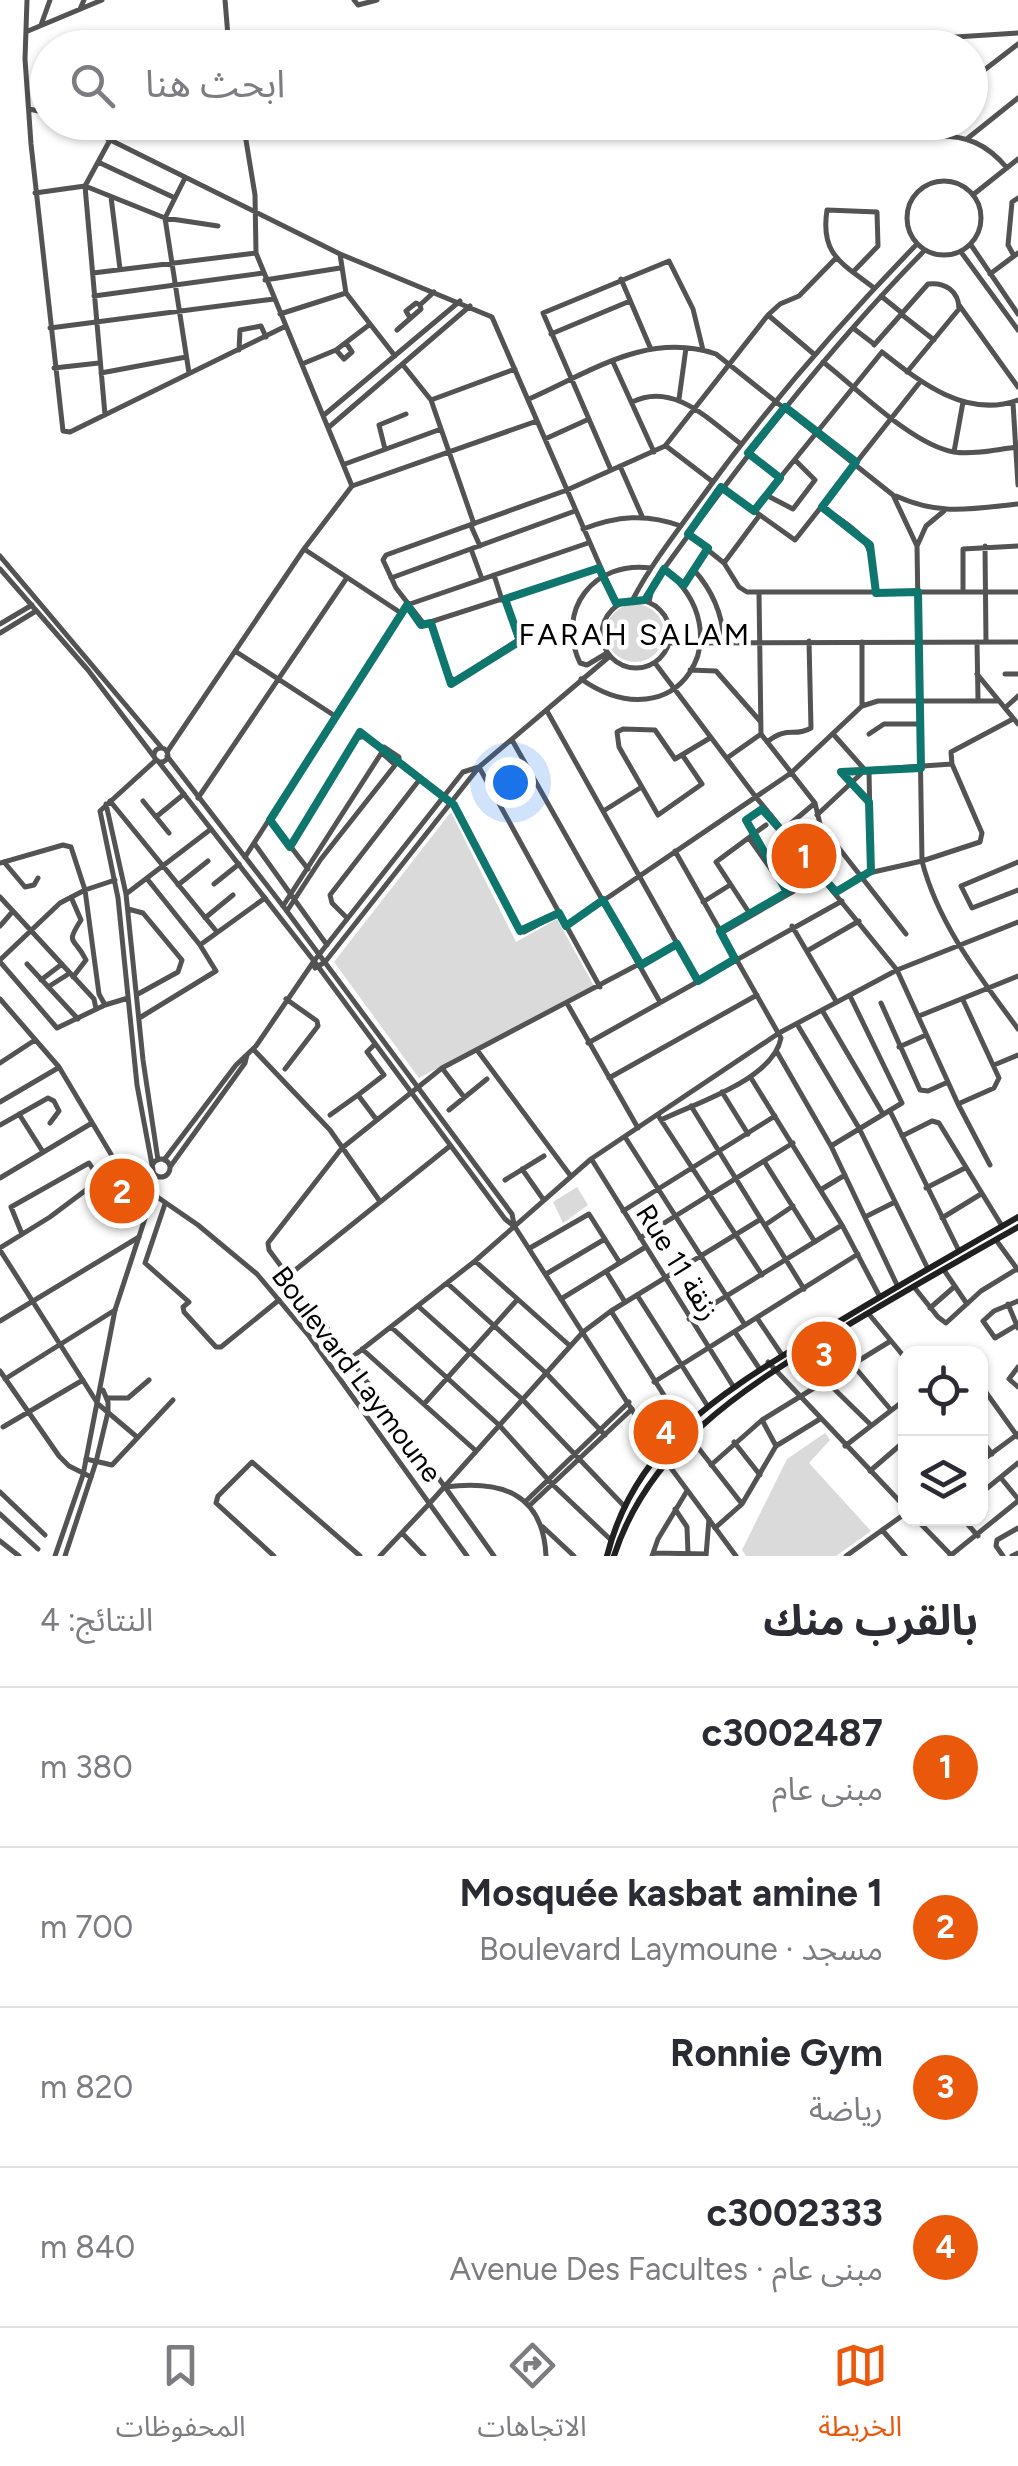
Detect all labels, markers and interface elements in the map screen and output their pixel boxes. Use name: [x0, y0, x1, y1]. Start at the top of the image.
search box: [30, 30, 988, 140]
icon: search: [65, 58, 120, 113]
text: ابحث هنا: [145, 61, 285, 107]
district label: FARAH SALAM: [518, 616, 752, 653]
your location: [485, 757, 536, 808]
pin: 1: [772, 818, 836, 894]
pin: 2: [90, 1154, 154, 1228]
street label: Rue 11 زنقة: [629, 1198, 727, 1326]
street label: Boulevard Laymoune: [265, 1259, 449, 1489]
pin: 3: [792, 1316, 856, 1392]
map controls: [898, 1346, 988, 1526]
button: locate: [898, 1346, 988, 1436]
pin: 4: [634, 1394, 698, 1470]
button: layers: [898, 1436, 988, 1526]
text: بالقرب منك: [763, 1595, 978, 1646]
text: النتائج: 4: [40, 1601, 153, 1639]
text: c3002487: [701, 1710, 883, 1756]
text: 380 m: [40, 1748, 133, 1786]
text: 1: [939, 1748, 952, 1786]
text: مبنى عام: [772, 1770, 883, 1808]
text: Mosquée kasbat amine 1: [460, 1870, 883, 1916]
text: 700 m: [40, 1908, 133, 1946]
text: 2: [936, 1908, 955, 1946]
text: مسجد · Boulevard Laymoune: [479, 1930, 883, 1968]
text: Ronnie Gym: [670, 2030, 883, 2076]
text: 820 m: [40, 2068, 133, 2106]
text: 3: [937, 2068, 954, 2106]
text: رياضة: [809, 2090, 883, 2128]
text: c3002333: [706, 2190, 883, 2236]
text: 840 m: [40, 2228, 135, 2266]
text: 4: [935, 2228, 956, 2266]
text: مبنى عام · Avenue Des Facultes: [449, 2250, 883, 2288]
tab: المحفوظات: [116, 2338, 246, 2457]
tab: الاتجاهات: [477, 2338, 587, 2457]
tab: الخريطة: [818, 2338, 902, 2457]

